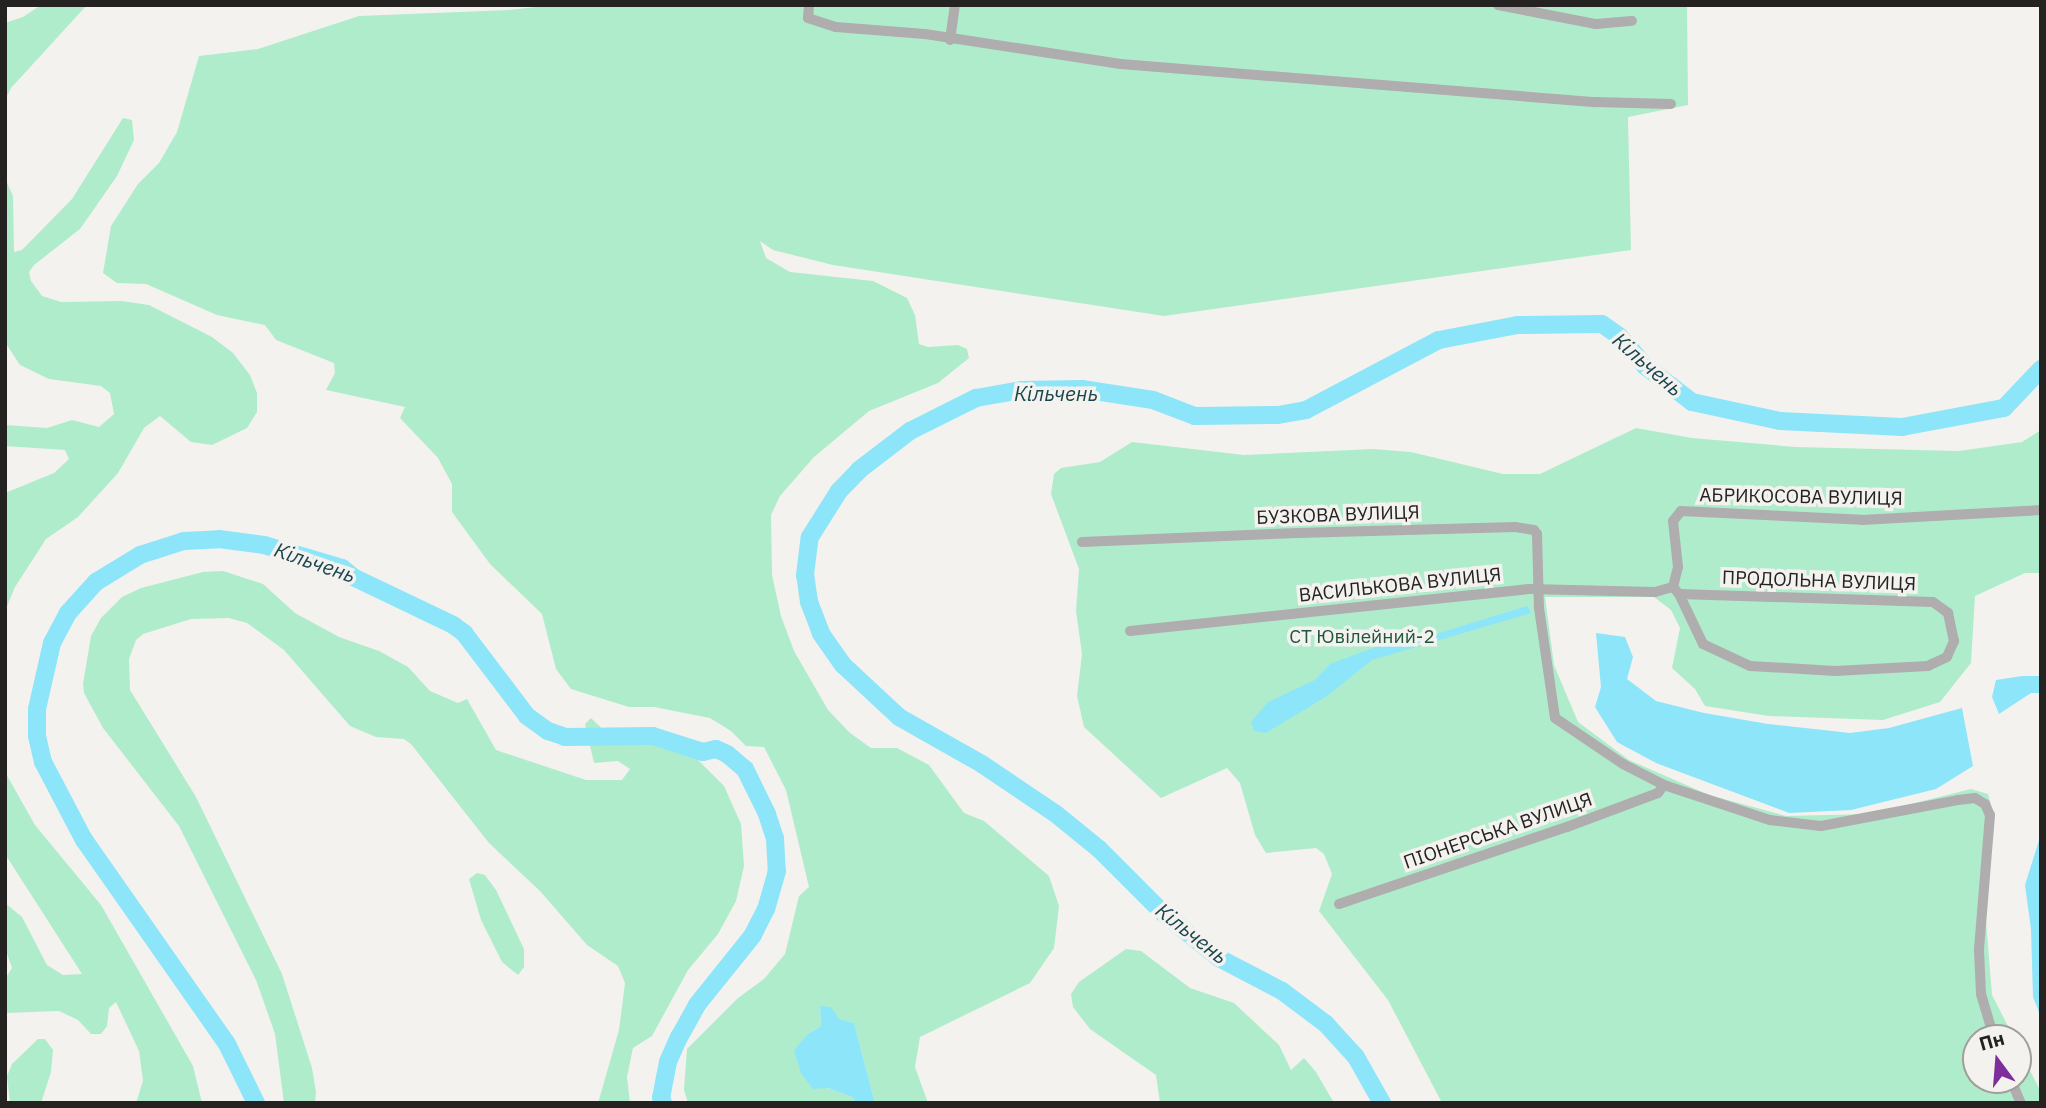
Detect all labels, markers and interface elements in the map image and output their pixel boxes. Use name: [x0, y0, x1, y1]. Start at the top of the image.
water label: Кільчень: [1608, 327, 1688, 401]
water label: Кільчень: [1014, 380, 1098, 406]
street label: АБРИКОСОВА ВУЛИЦЯ: [1699, 484, 1903, 510]
street label: БУЗКОВА ВУЛИЦЯ: [1256, 501, 1420, 529]
water label: Кільчень: [271, 536, 359, 588]
street label: ВАСИЛЬКОВА ВУЛИЦЯ: [1298, 563, 1502, 607]
street label: ПРОДОЛЬНА ВУЛИЦЯ: [1722, 566, 1916, 596]
park label: СT Ювілейний-2: [1289, 626, 1435, 648]
street label: ПІОНЕРСЬКА ВУЛИЦЯ: [1401, 788, 1595, 874]
water label: Кільчень: [1151, 897, 1233, 969]
north arrow: [1962, 1024, 2032, 1094]
text: Пн: [1976, 1026, 2007, 1056]

